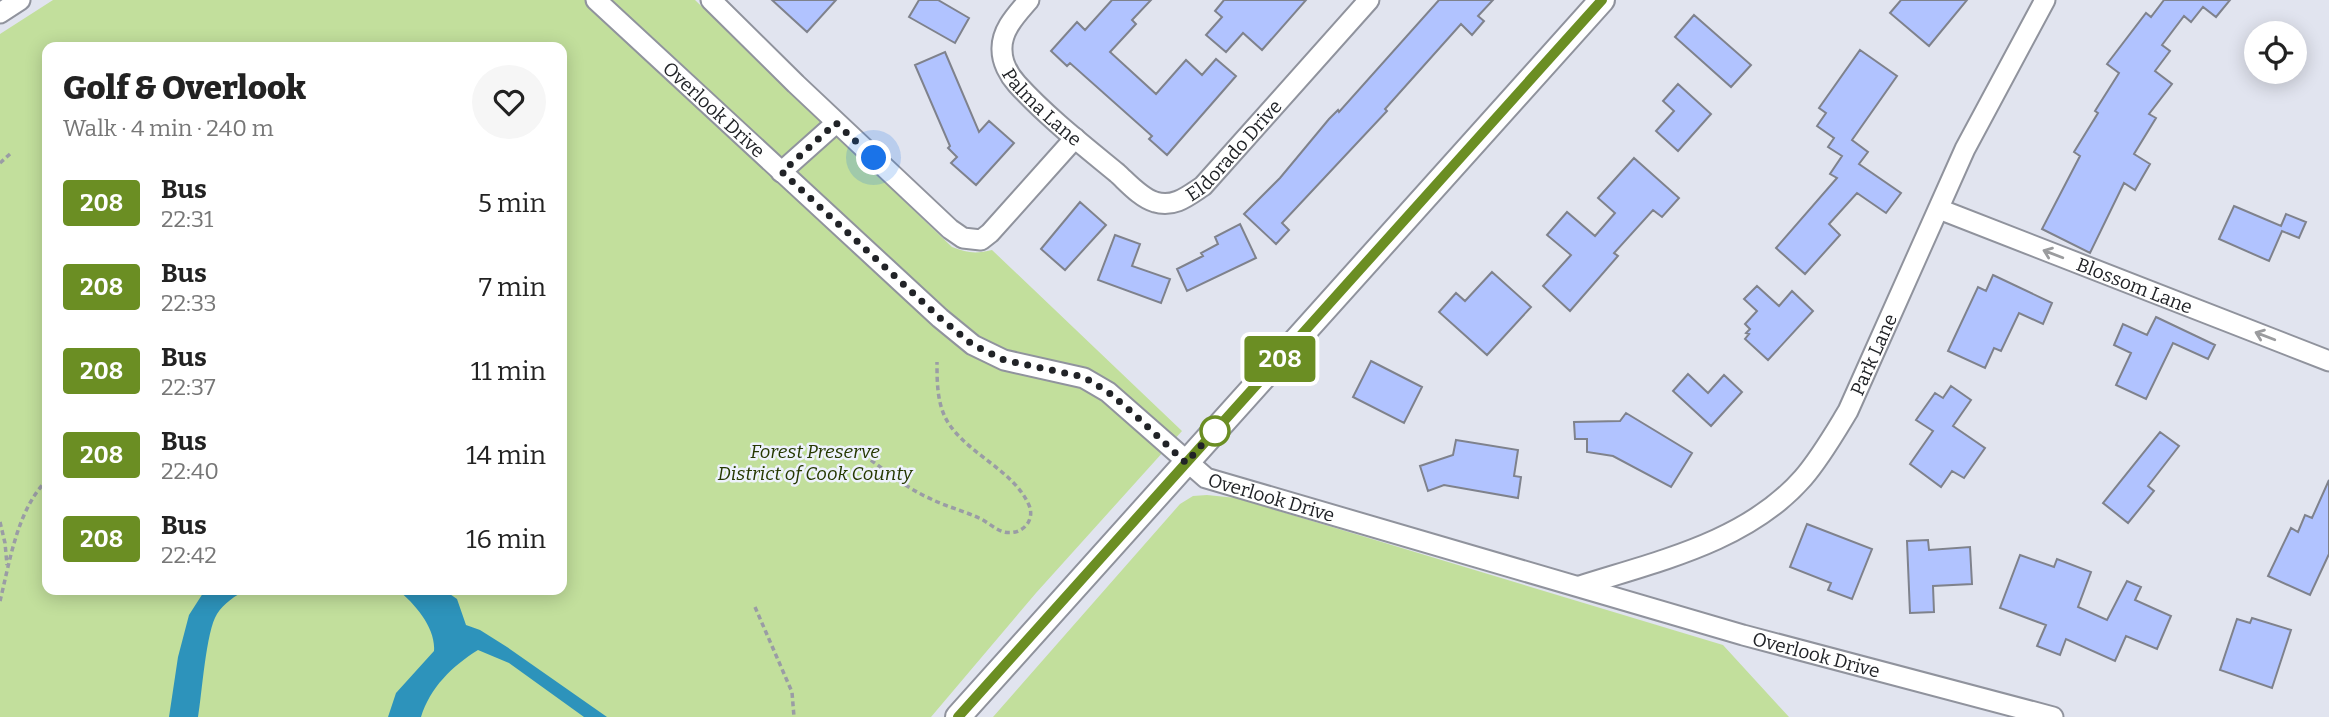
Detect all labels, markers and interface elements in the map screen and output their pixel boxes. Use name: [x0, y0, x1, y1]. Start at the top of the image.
map controls: [2244, 21, 2307, 84]
button: locate: [2244, 21, 2307, 84]
street label: Overlook Drive: [658, 57, 770, 162]
street label: Palma Lane: [997, 64, 1086, 151]
button: heart: [472, 65, 546, 139]
text: Golf & Overlook: [63, 68, 306, 108]
street label: Eldorado Drive: [1182, 95, 1287, 206]
text: Walk · 4 min · 240 m: [63, 114, 274, 142]
your location: [856, 140, 891, 175]
text: Bus: [161, 174, 207, 205]
text: 5 min: [478, 188, 546, 219]
text: 208: [80, 189, 123, 217]
text: 22:31: [161, 205, 213, 233]
one-way arrow: [2043, 246, 2065, 259]
street label: Blossom Lane: [2073, 253, 2196, 319]
text: Bus: [161, 258, 207, 289]
text: 7 min: [479, 272, 546, 303]
text: 208: [80, 273, 123, 301]
text: 22:33: [161, 289, 217, 317]
street label: Park Lane: [1845, 310, 1902, 399]
one-way arrow: [2255, 329, 2277, 341]
line badge: 208: [1240, 336, 1320, 382]
text: Bus: [161, 342, 207, 373]
text: 208: [1258, 345, 1302, 373]
text: 11 min: [471, 356, 546, 387]
text: 208: [80, 357, 123, 385]
text: 22:37: [161, 373, 216, 401]
unlabelled marker: [1200, 416, 1230, 446]
text: Bus: [161, 426, 207, 457]
text: 14 min: [466, 440, 546, 471]
park label: Forest Preserve District of Cook County: [717, 440, 914, 485]
text: 208: [80, 441, 123, 469]
text: 22:40: [161, 457, 219, 485]
street label: Overlook Drive: [1205, 468, 1337, 527]
text: Bus: [161, 510, 207, 541]
text: 16 min: [466, 524, 546, 555]
text: 208: [80, 525, 123, 553]
text: 22:42: [161, 541, 217, 569]
street label: Overlook Drive: [1750, 627, 1882, 683]

